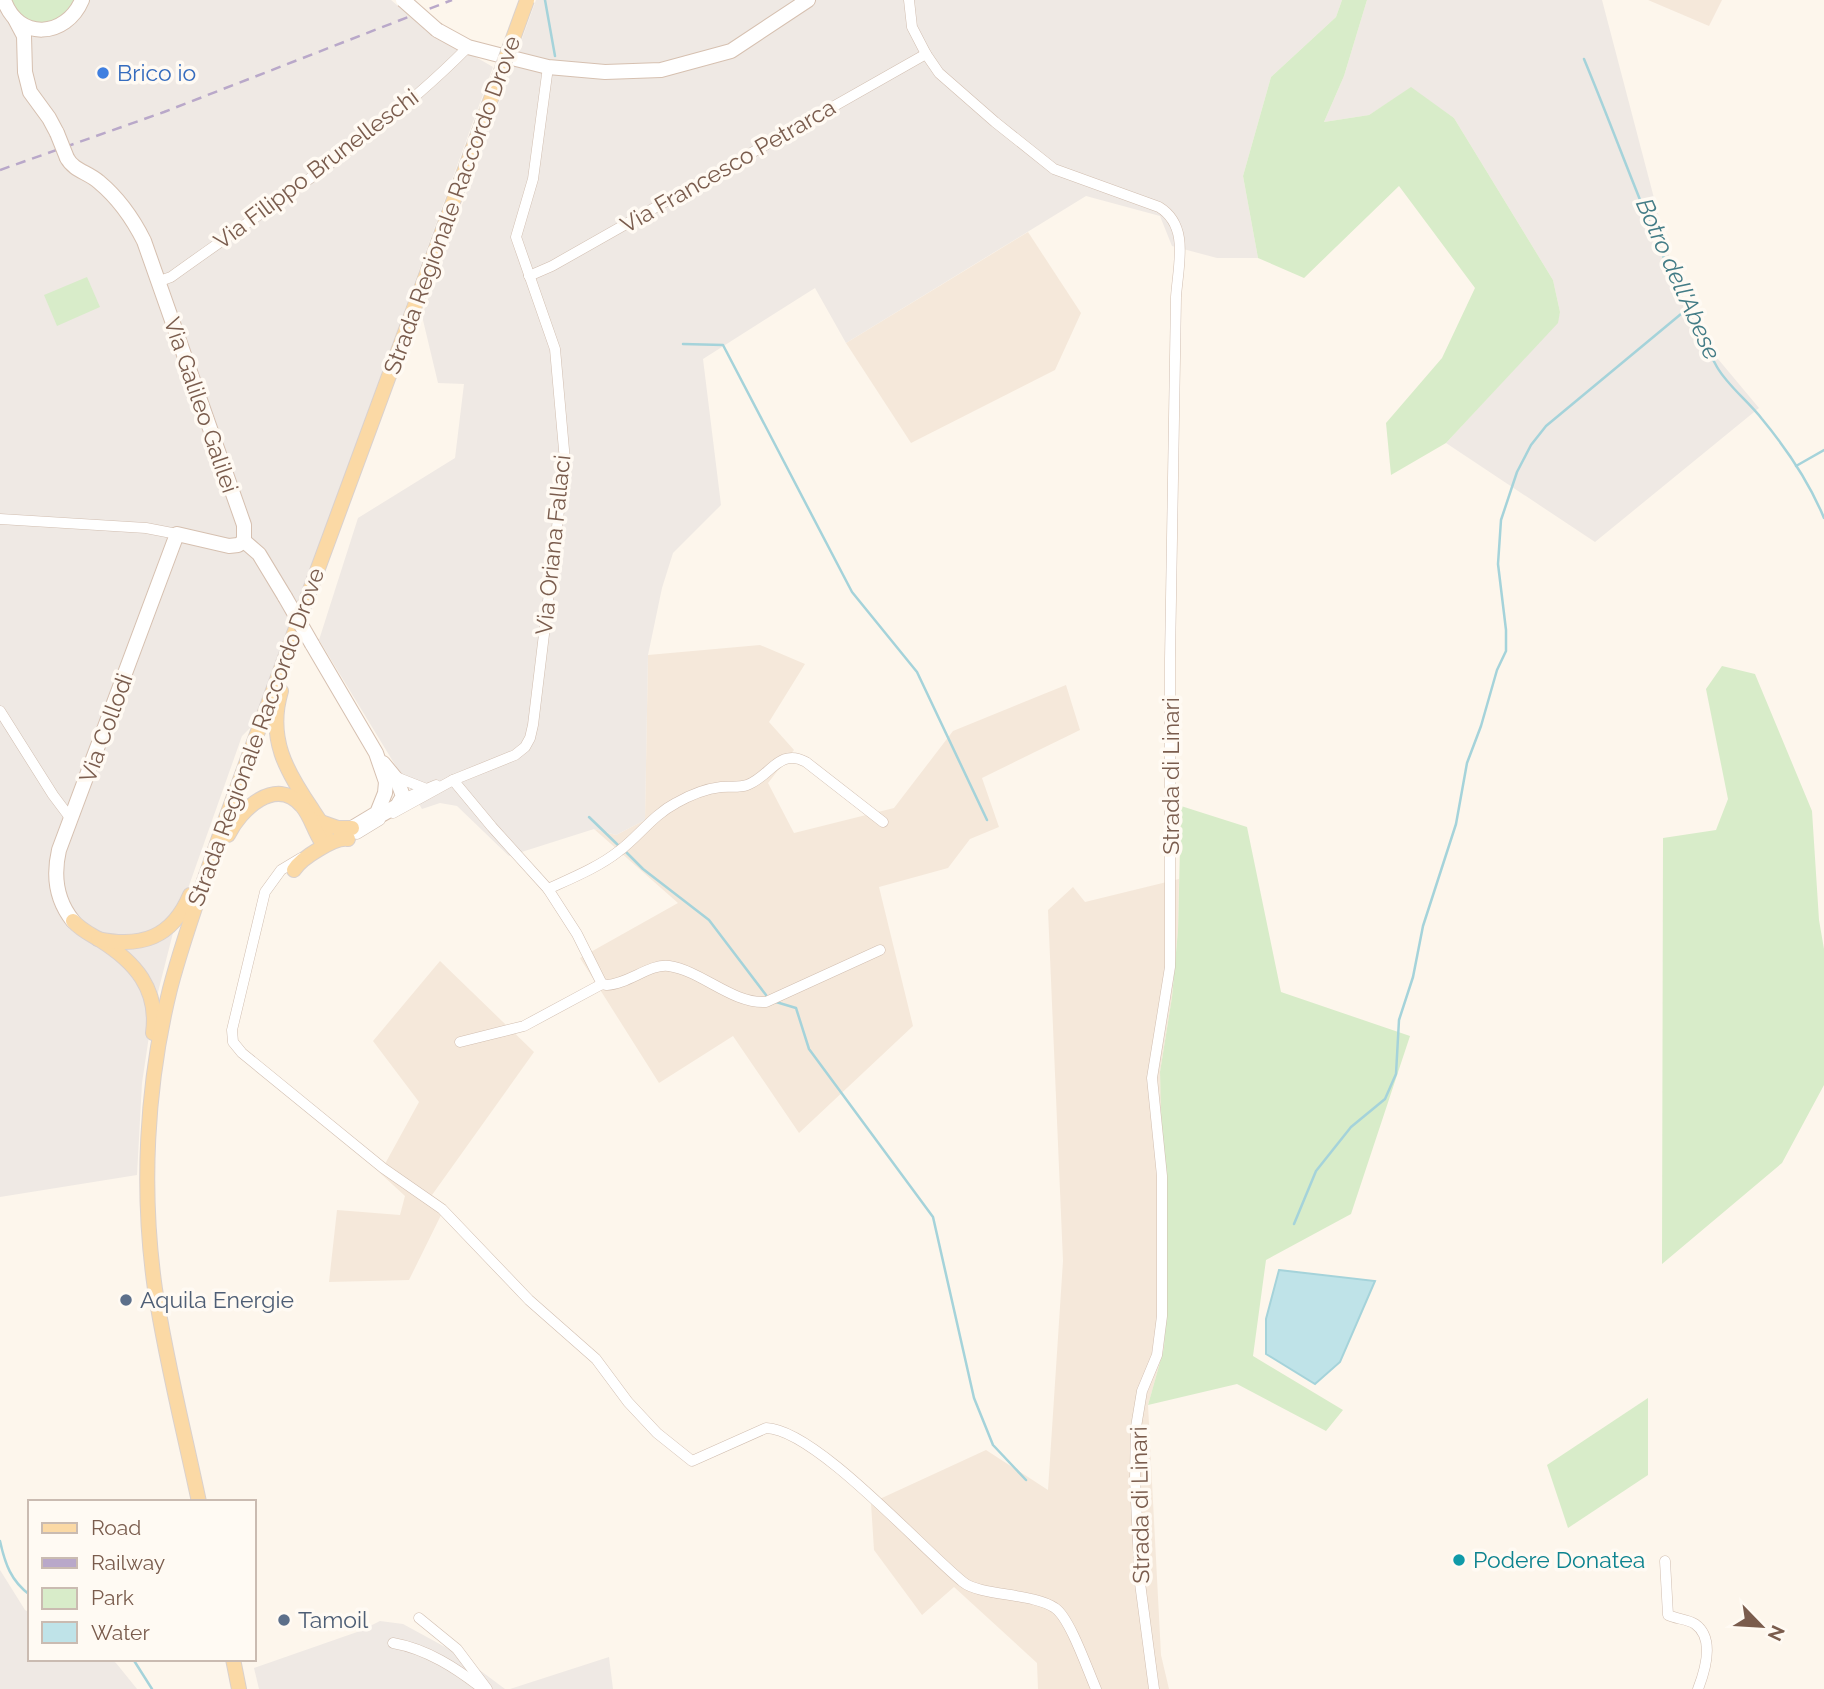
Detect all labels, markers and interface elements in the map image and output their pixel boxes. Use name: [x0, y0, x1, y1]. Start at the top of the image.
street label: Strada Regionale Raccordo Drove: [378, 32, 525, 378]
place label: Brico io: [117, 59, 196, 86]
marker: Brico io: [95, 65, 111, 81]
street label: Via Filippo Brunelleschi: [208, 83, 423, 254]
street label: Via Francesco Petrarca: [616, 93, 840, 238]
water label: Botro dell'Abese: [1630, 194, 1727, 364]
street label: Via Galileo Galilei: [159, 314, 244, 496]
street label: Via Oriana Fallaci: [530, 454, 575, 636]
street label: Strada Regionale Raccordo Drove: [182, 564, 329, 910]
street label: Via Collodi: [73, 670, 138, 786]
street label: Strada di Linari: [1157, 697, 1184, 855]
place label: Aquila Energie: [140, 1286, 294, 1313]
marker: Aquila Energie: [118, 1292, 134, 1308]
street label: Strada di Linari: [1125, 1426, 1154, 1584]
legend: [28, 1500, 256, 1661]
text: Road: [91, 1515, 141, 1540]
place label: Podere Donatea: [1473, 1546, 1645, 1573]
text: Railway: [91, 1550, 165, 1575]
marker: Podere Donatea: [1451, 1552, 1467, 1568]
text: Park: [91, 1585, 134, 1610]
north arrow: [1726, 1591, 1796, 1661]
place label: Tamoil: [298, 1606, 369, 1633]
marker: Tamoil: [276, 1612, 292, 1628]
text: Water: [91, 1620, 150, 1645]
text: N: [1763, 1622, 1789, 1644]

